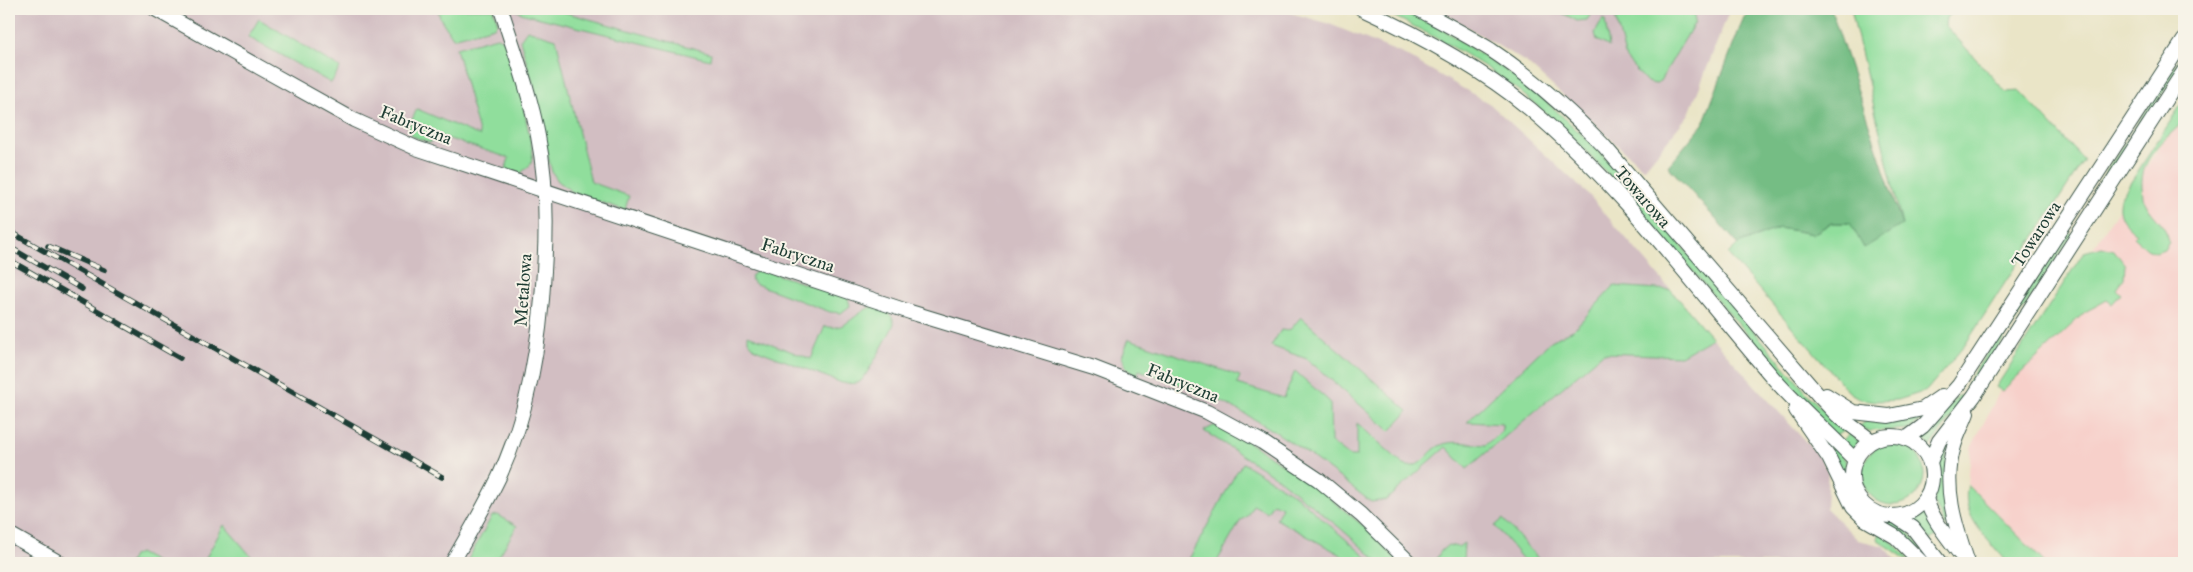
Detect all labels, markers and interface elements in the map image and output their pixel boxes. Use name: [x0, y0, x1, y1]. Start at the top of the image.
street label: Fabryczna: [377, 101, 456, 150]
street label: Towarowa: [1610, 162, 1676, 233]
street label: Towarowa: [2007, 196, 2066, 271]
street label: Fabryczna: [758, 233, 838, 277]
street label: Metalowa: [509, 252, 537, 327]
street label: Fabryczna: [1144, 359, 1223, 408]

